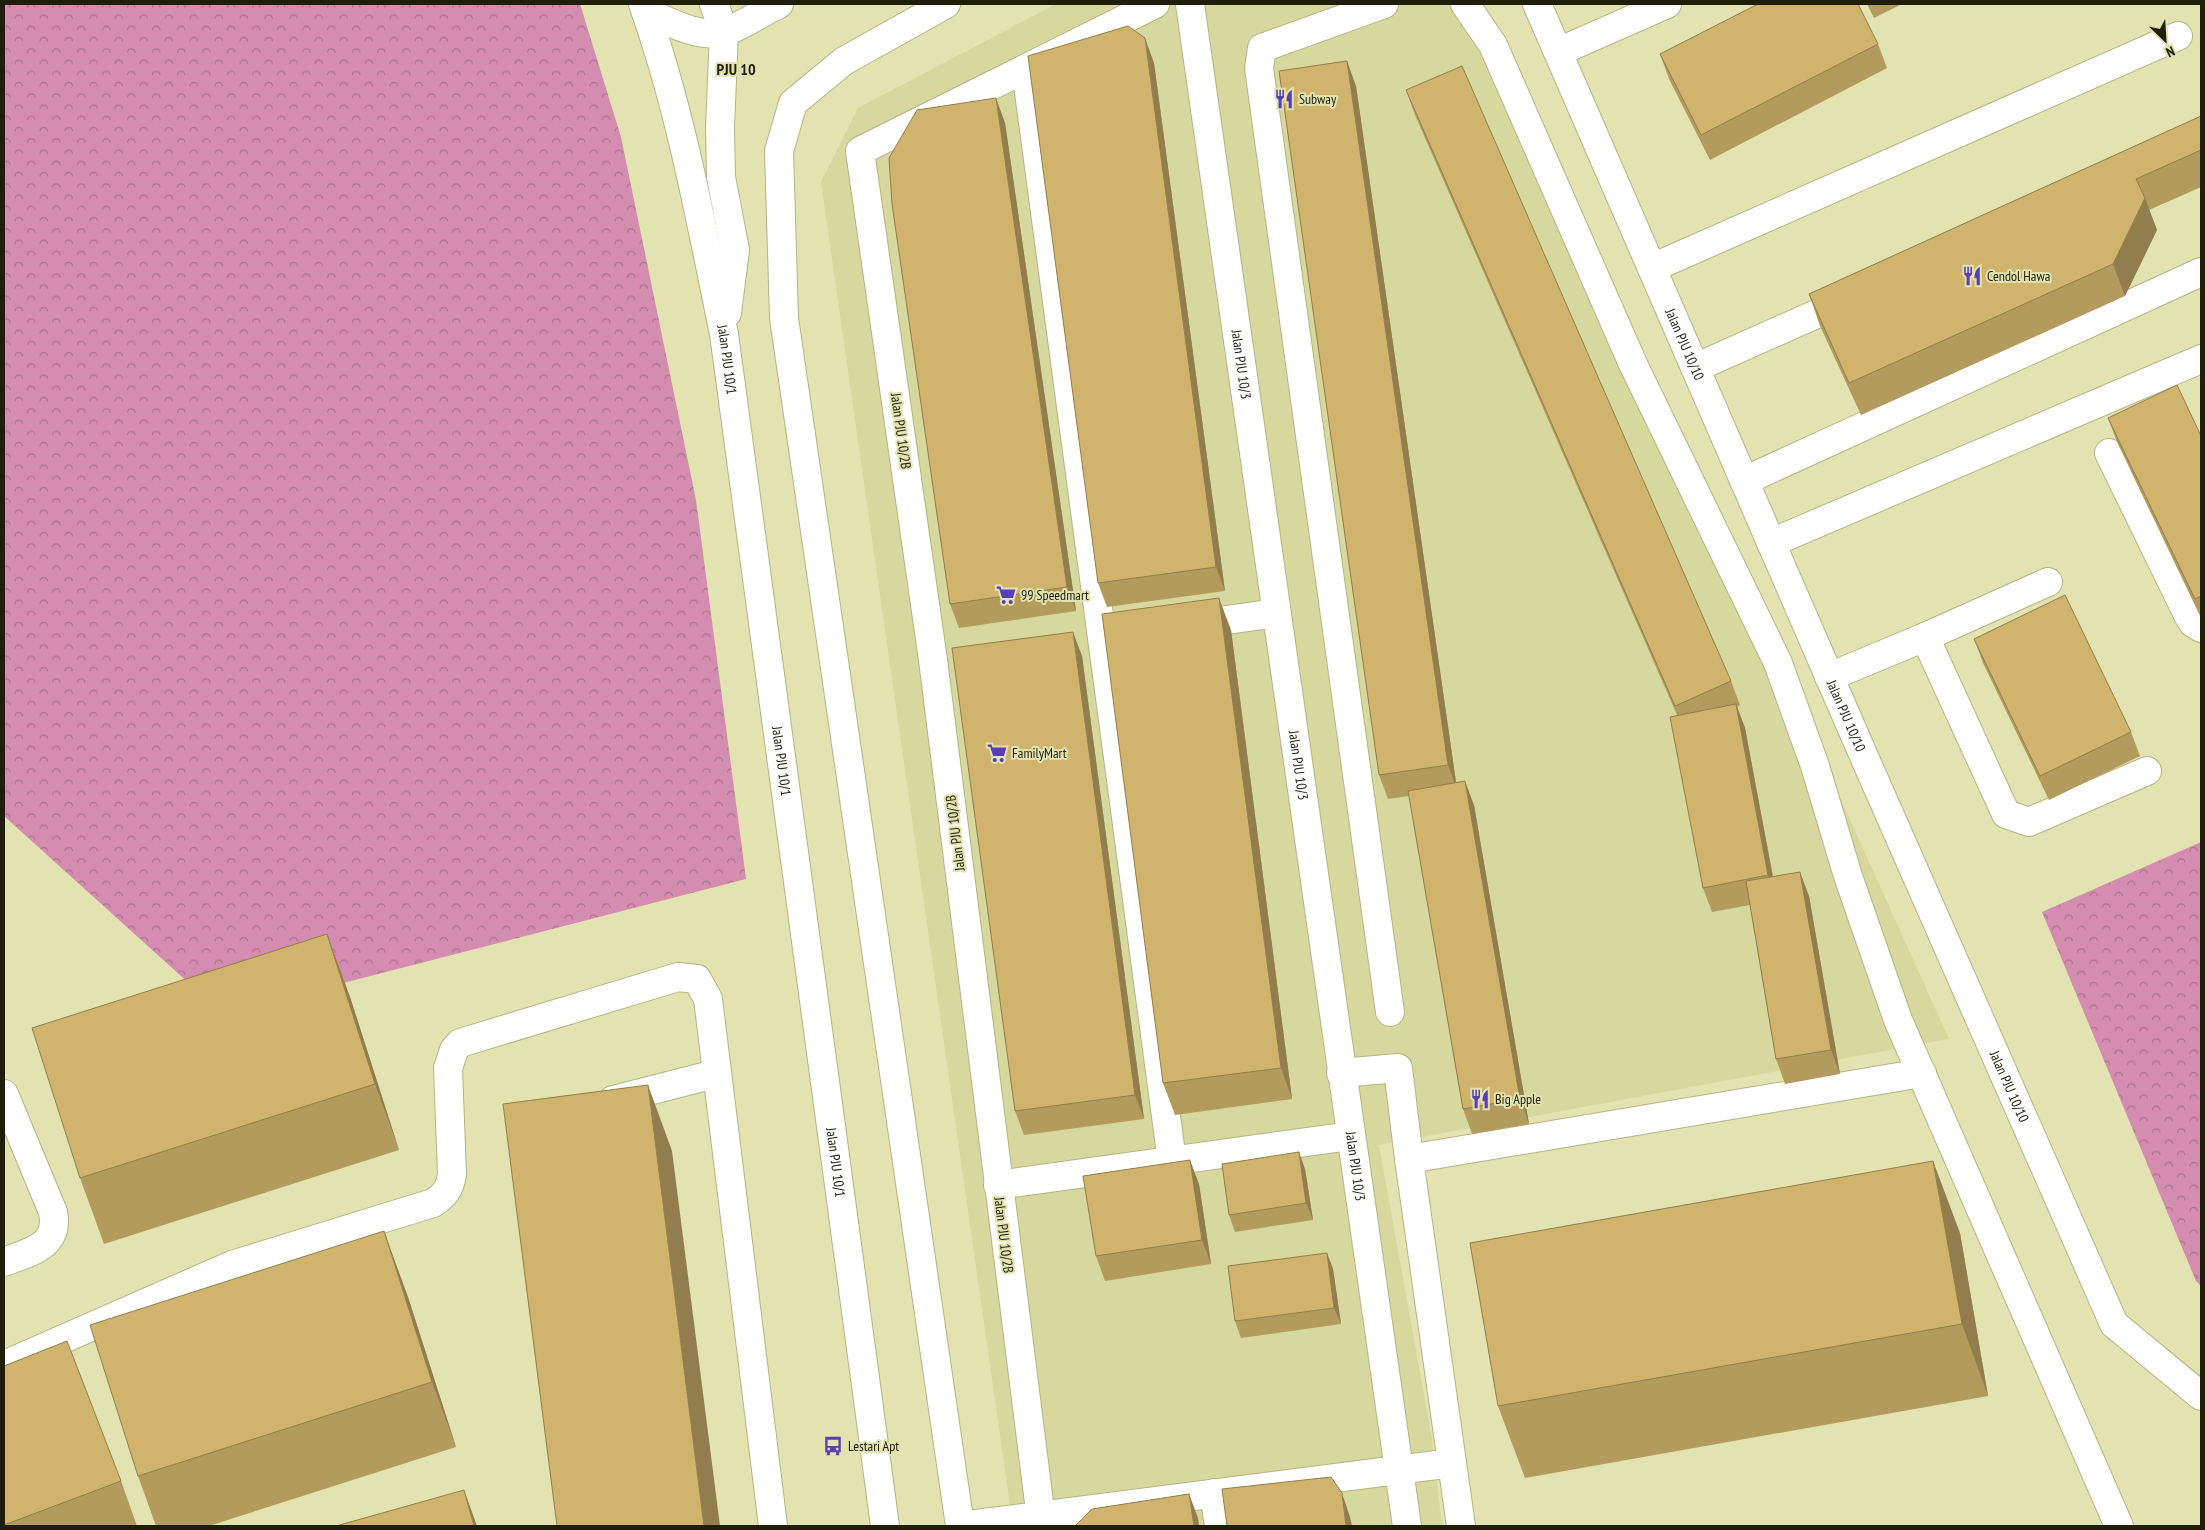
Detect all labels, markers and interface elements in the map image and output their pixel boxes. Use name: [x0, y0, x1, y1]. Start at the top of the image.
north arrow: [2140, 15, 2190, 65]
text: N: [2163, 42, 2178, 62]
district label: PJU 10: [716, 59, 756, 79]
restaurant icon: Subway: [1273, 88, 1295, 110]
place label: Subway: [1299, 90, 1337, 108]
restaurant icon: Cendol Hawa: [1961, 265, 1983, 287]
place label: Cendol Hawa: [1987, 267, 2050, 285]
street label: Jalan PJU 10/10: [1661, 305, 1708, 383]
street label: Jalan PJU 10/1: [713, 322, 741, 396]
street label: Jalan PJU 10/3: [1227, 327, 1255, 400]
street label: Jalan PJU 10/2B: [887, 391, 915, 470]
supermarket icon: 99 Speedmart: [995, 584, 1017, 606]
place label: 99 Speedmart: [1021, 586, 1089, 604]
street label: Jalan PJU 10/10: [1822, 676, 1870, 754]
street label: Jalan PJU 10/1: [768, 724, 795, 797]
street label: Jalan PJU 10/3: [1285, 728, 1312, 801]
supermarket icon: FamilyMart: [986, 742, 1008, 764]
place label: FamilyMart: [1012, 744, 1067, 762]
street label: Jalan PJU 10/2B: [941, 794, 969, 873]
street label: Jalan PJU 10/10: [1985, 1047, 2033, 1125]
restaurant icon: Big Apple: [1469, 1088, 1491, 1110]
place label: Big Apple: [1495, 1090, 1541, 1108]
street label: Jalan PJU 10/1: [822, 1125, 849, 1198]
street label: Jalan PJU 10/3: [1342, 1129, 1370, 1202]
street label: Jalan PJU 10/2B: [990, 1195, 1018, 1274]
bus stop icon: Lestari Apt: [822, 1435, 844, 1457]
place label: Lestari Apt: [848, 1437, 899, 1455]

